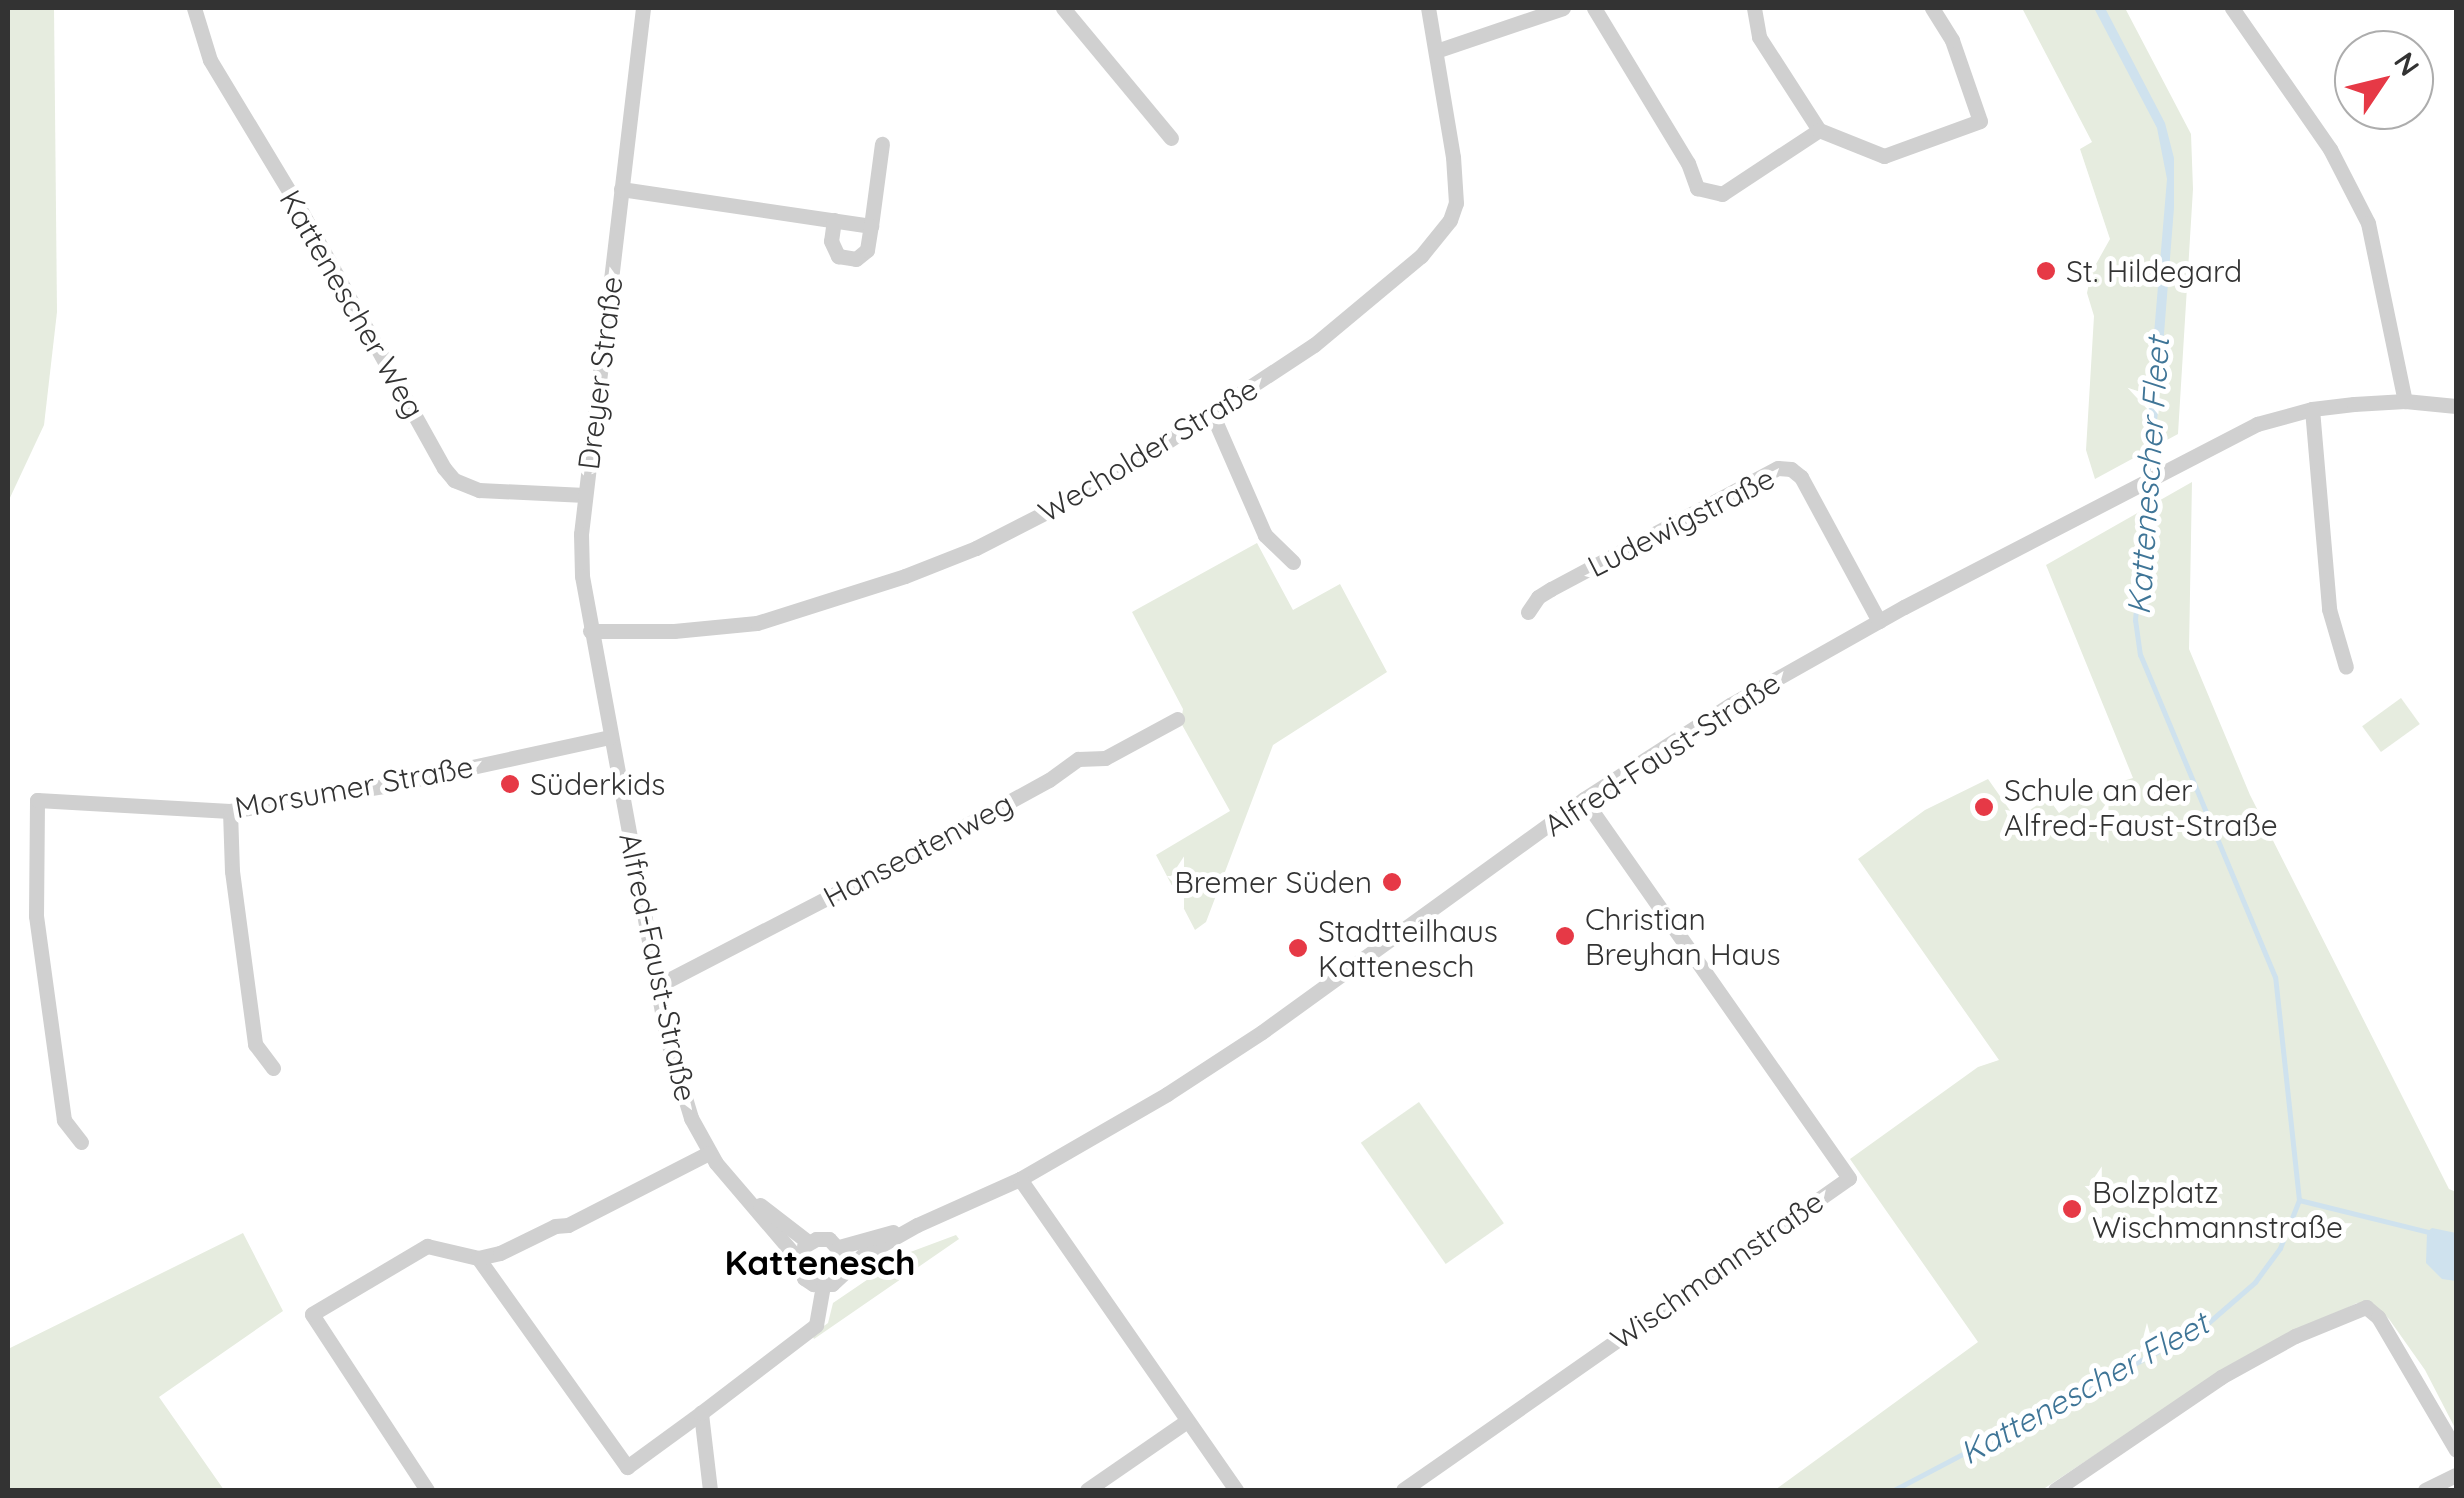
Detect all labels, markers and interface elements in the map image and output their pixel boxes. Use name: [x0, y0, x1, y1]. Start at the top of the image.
north arrow: [2334, 30, 2434, 130]
text: N: [2387, 45, 2428, 82]
street label: Kattenescher Weg: [272, 184, 432, 424]
place label: St. Hildegard: [2066, 253, 2242, 289]
marker: St. Hildegard: [2035, 260, 2057, 282]
street label: Dreyer Straße: [570, 274, 630, 472]
water label: Kattenescher Fleet: [2119, 336, 2177, 616]
street label: Wecholder Straße: [1032, 370, 1264, 530]
street label: Ludewigstraße: [1582, 460, 1780, 584]
street label: Alfred-Faust-Straße: [1537, 664, 1787, 844]
street label: Morsumer Straße: [232, 748, 476, 826]
place label: Süderkids: [530, 766, 665, 802]
place label: Schule an der Alfred-Faust-Straße: [2004, 772, 2278, 842]
marker: Süderkids: [499, 773, 521, 795]
street label: Hanseatenweg: [817, 785, 1019, 915]
marker: Schule an der Alfred-Faust-Straße: [1973, 796, 1995, 818]
street label: Alfred-Faust-Straße: [612, 829, 704, 1105]
place label: Bremer Süden: [1174, 864, 1372, 900]
marker: Bremer Süden: [1381, 871, 1403, 893]
place label: Christian Breyhan Haus: [1585, 901, 1781, 972]
place label: Stadtteilhaus Kattenesch: [1318, 913, 1498, 984]
marker: Christian Breyhan Haus: [1554, 925, 1576, 947]
marker: Stadtteilhaus Kattenesch: [1287, 937, 1309, 959]
place label: Bolzplatz Wischmannstraße: [2092, 1174, 2343, 1244]
street label: Wischmannstraße: [1604, 1183, 1830, 1357]
marker: Bolzplatz Wischmannstraße: [2061, 1198, 2083, 1220]
district label: Kattenesch: [724, 1241, 916, 1283]
water label: Kattenescher Fleet: [1953, 1304, 2215, 1472]

